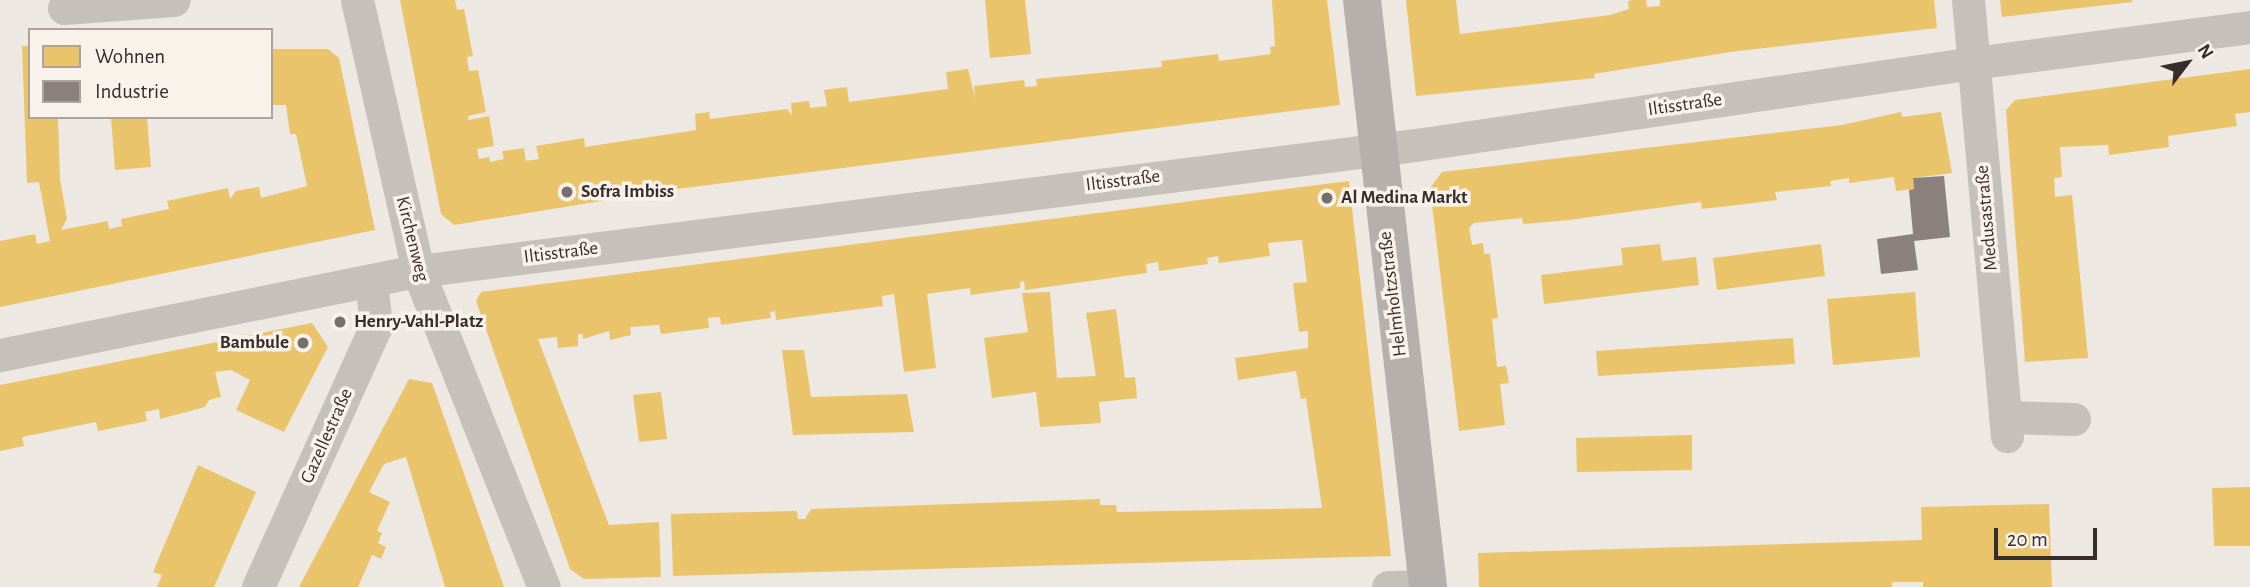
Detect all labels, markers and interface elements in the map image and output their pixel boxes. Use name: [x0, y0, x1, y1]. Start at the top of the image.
legend: [28, 28, 273, 119]
north arrow: [2152, 28, 2222, 98]
text: N: [2194, 41, 2217, 62]
text: Wohnen: [95, 46, 165, 67]
text: Industrie: [95, 81, 169, 102]
street label: Iltisstraße: [1647, 89, 1723, 121]
street label: Medusastraße: [1971, 164, 2003, 272]
street label: Iltisstraße: [1085, 165, 1161, 197]
place label: Sofra Imbiss: [581, 181, 674, 203]
marker: Sofra Imbiss: [559, 184, 575, 200]
place label: Al Medina Markt: [1341, 187, 1468, 209]
marker: Al Medina Markt: [1319, 190, 1335, 206]
street label: Kirchenweg: [390, 194, 434, 284]
street label: Helmholtzstraße: [1374, 230, 1412, 358]
street label: Iltisstraße: [523, 237, 599, 269]
place label: Henry-Vahl-Platz: [354, 311, 483, 333]
marker: Henry-Vahl-Platz: [332, 314, 348, 330]
place label: Bambule: [220, 332, 289, 354]
marker: Bambule: [295, 335, 311, 351]
street label: Gazellestraße: [296, 385, 358, 487]
scale bar: [1998, 514, 2101, 558]
text: 20 m: [2007, 529, 2048, 550]

